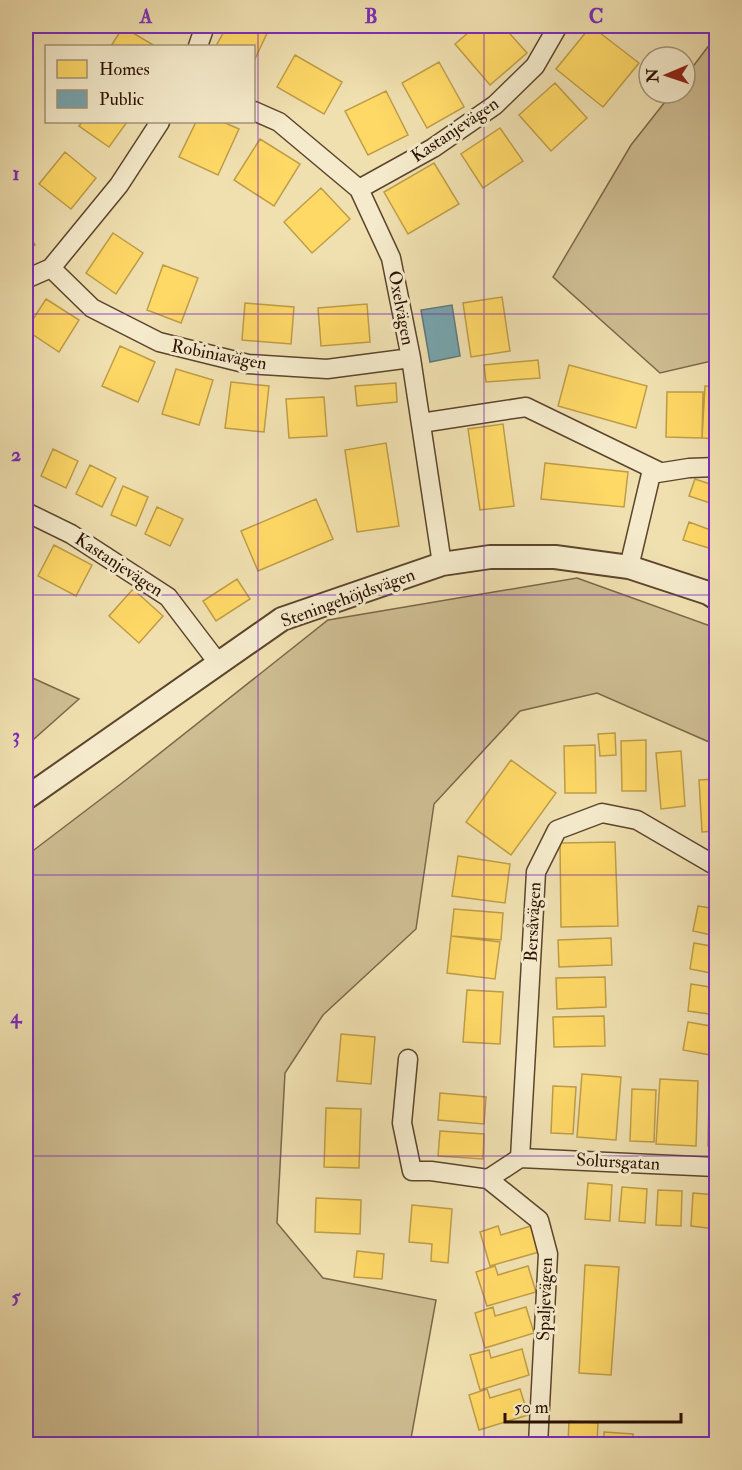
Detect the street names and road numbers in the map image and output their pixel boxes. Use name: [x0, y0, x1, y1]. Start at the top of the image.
street label: Kastanjevägen: [407, 92, 503, 168]
street label: Oxelvägen: [383, 269, 419, 347]
street label: Robiniavägen: [169, 334, 269, 376]
street label: Kastanjevägen: [70, 528, 168, 602]
street label: Steningehöjdsvägen: [278, 563, 418, 633]
street label: Bersåvägen: [519, 881, 547, 963]
street label: Solursgatan: [575, 1148, 661, 1176]
street label: Spaljevägen: [532, 1257, 558, 1341]

